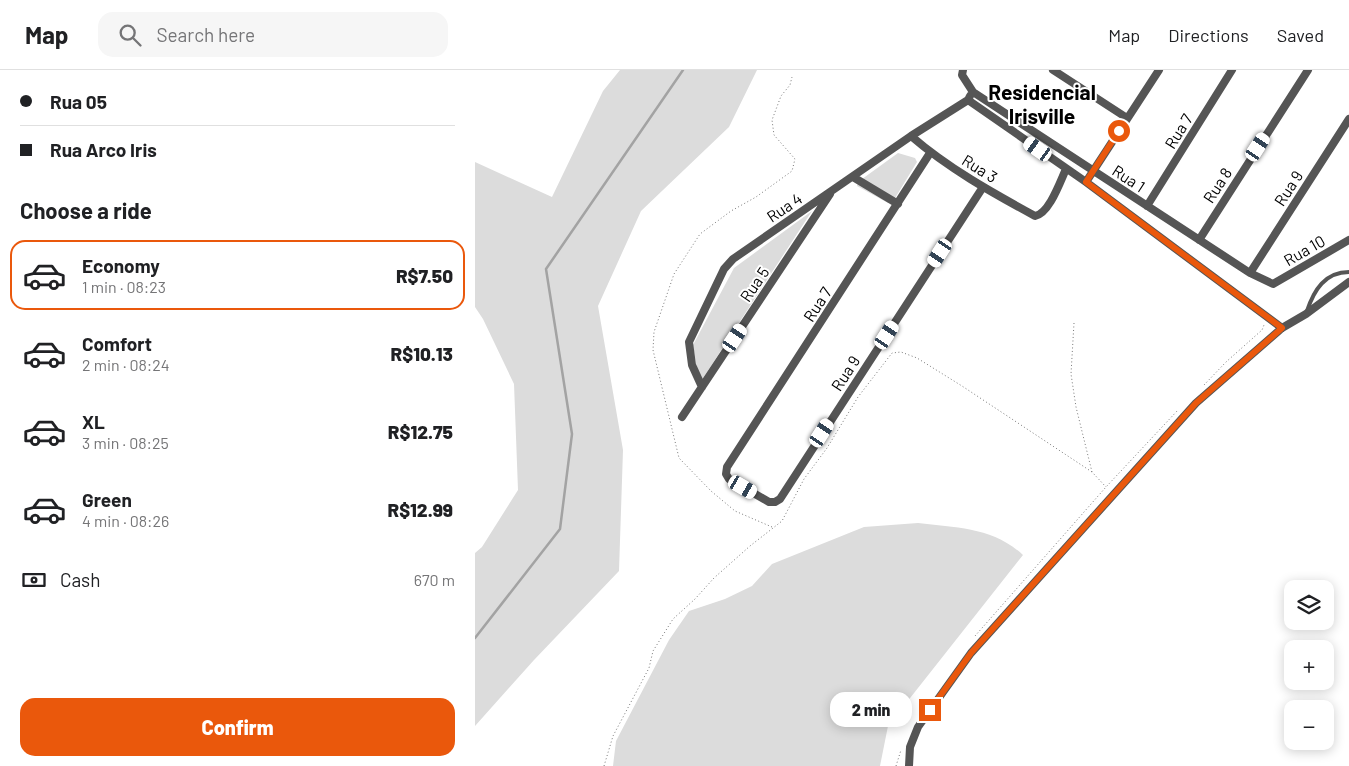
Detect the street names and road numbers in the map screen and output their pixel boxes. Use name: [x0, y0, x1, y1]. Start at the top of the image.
street label: Rua 7: [1160, 110, 1196, 152]
street label: Rua 3: [959, 150, 1001, 186]
street label: Rua 1: [1109, 160, 1149, 196]
street label: Rua 8: [1199, 164, 1235, 206]
street label: Rua 9: [1270, 167, 1306, 209]
street label: Rua 4: [763, 188, 805, 226]
street label: Rua 10: [1280, 231, 1328, 269]
street label: Rua 5: [736, 263, 772, 305]
street label: Rua 7: [799, 283, 835, 325]
street label: Rua 9: [827, 352, 863, 394]

